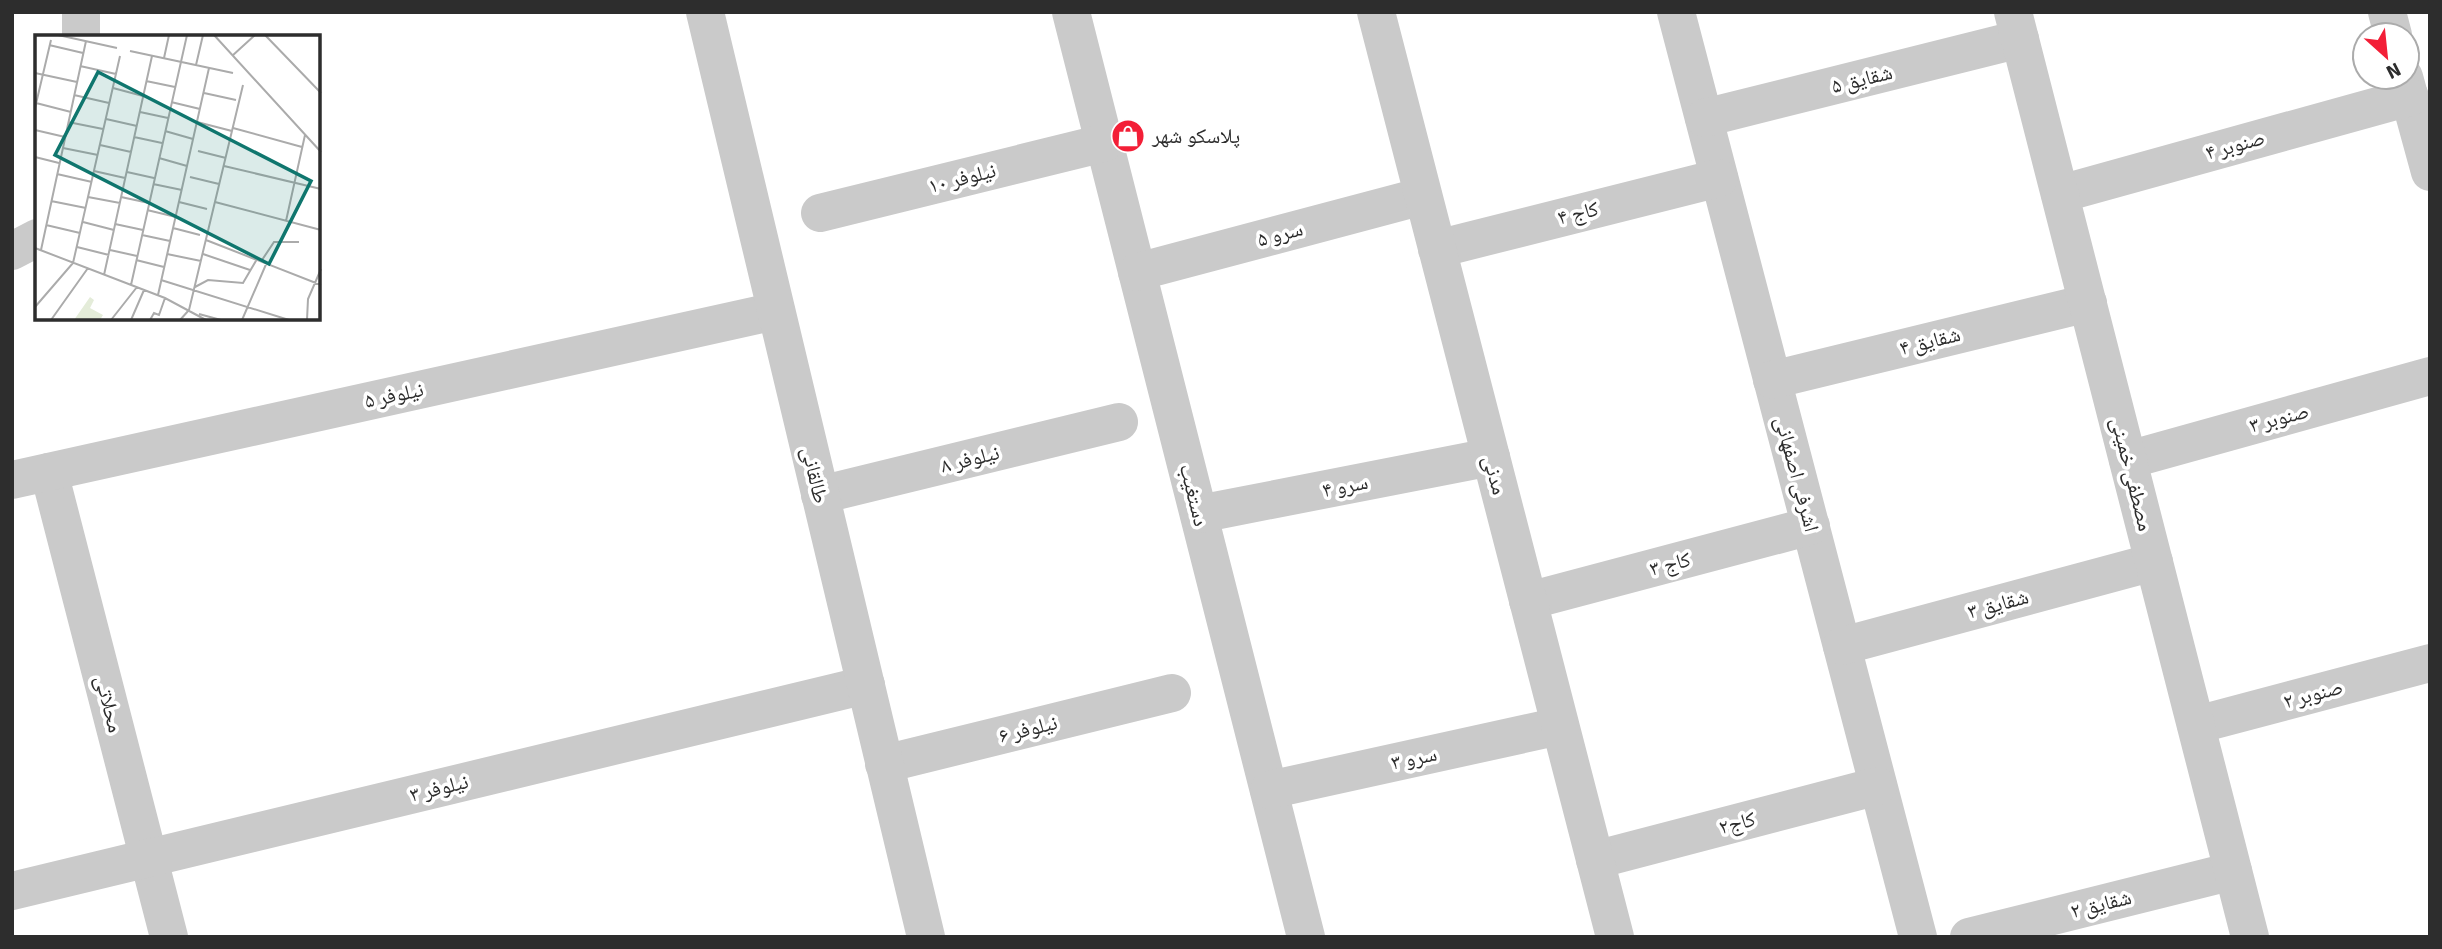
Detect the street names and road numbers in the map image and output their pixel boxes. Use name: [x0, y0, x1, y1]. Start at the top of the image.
street label: شقایق ۵: [1829, 59, 1895, 99]
street label: صنوبر ۴: [2202, 124, 2268, 166]
street label: نیلوفر ۱۰: [925, 157, 999, 199]
street label: کاج ۴: [1555, 195, 1602, 231]
street label: سرو ۵: [1254, 215, 1306, 253]
street label: شقایق ۴: [1897, 321, 1963, 361]
street label: نیلوفر ۵: [362, 376, 426, 414]
street label: صنوبر ۳: [2246, 398, 2312, 438]
street label: اشرفی اصفهانی: [1769, 413, 1825, 535]
street label: مصطفی خمینی: [2105, 414, 2159, 534]
street label: نیلوفر ۸: [938, 439, 1002, 479]
street label: طالقانی: [796, 444, 834, 506]
street label: مدنی: [1477, 452, 1513, 498]
street label: دستغیب: [1174, 461, 1214, 529]
street label: سرو ۴: [1320, 469, 1370, 503]
street label: کاج ۳: [1647, 546, 1694, 582]
street label: شقایق ۳: [1965, 583, 2031, 625]
street label: محلاتی: [89, 673, 129, 735]
street label: صنوبر ۲: [2280, 674, 2346, 714]
street label: نیلوفر ۶: [996, 709, 1060, 749]
street label: سرو ۳: [1389, 740, 1439, 776]
street label: نیلوفر ۳: [407, 768, 471, 808]
street label: کاج۲: [1716, 806, 1758, 840]
street label: شقایق ۲: [2068, 884, 2134, 924]

